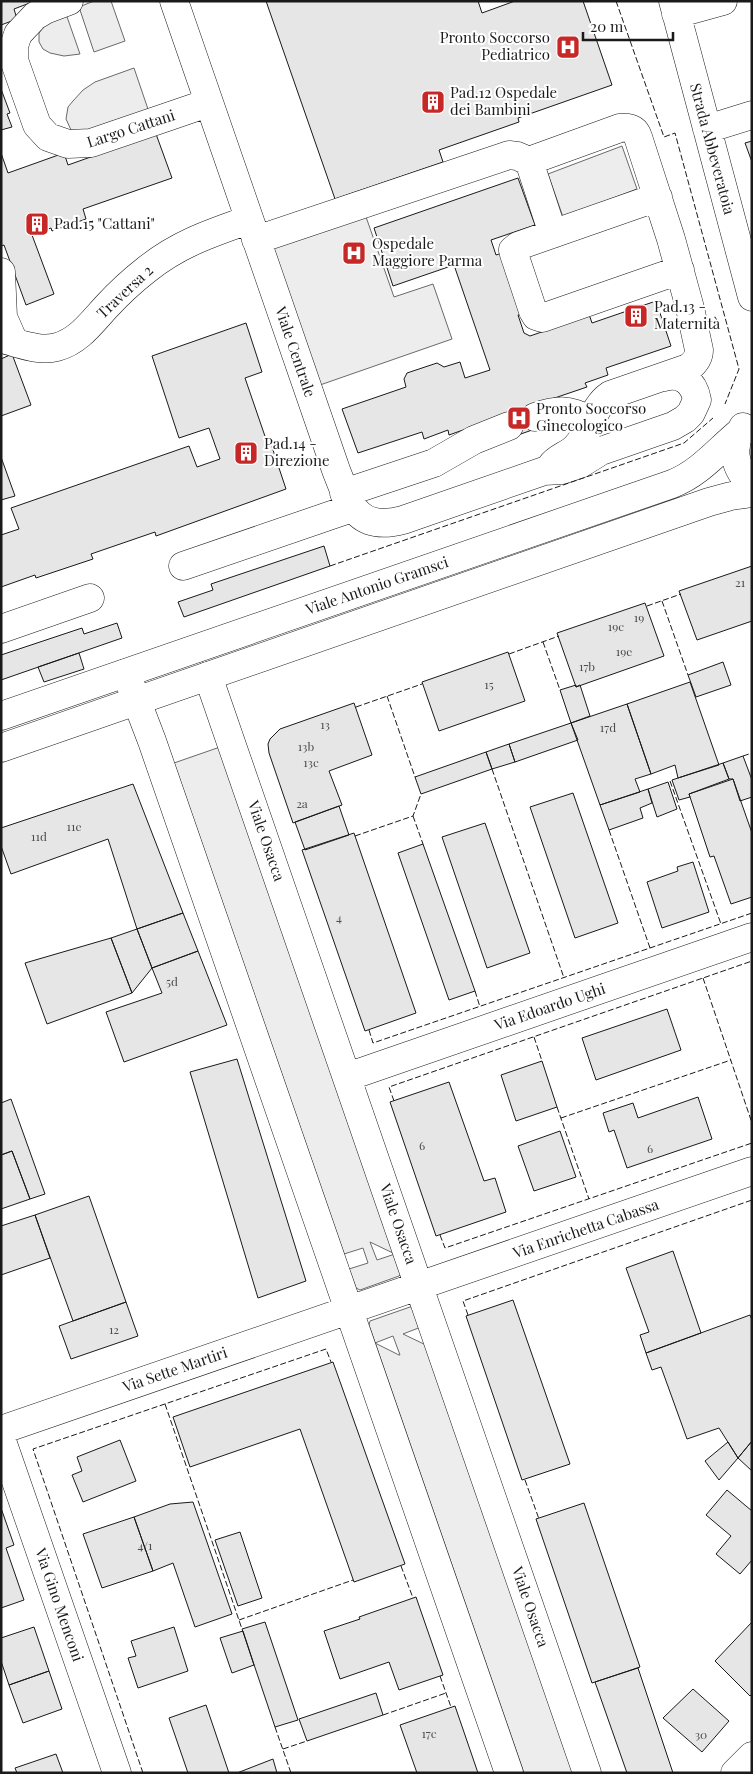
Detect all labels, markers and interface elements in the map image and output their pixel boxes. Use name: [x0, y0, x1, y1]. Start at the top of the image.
scale bar: [583, 10, 673, 42]
text: 20 m: [590, 16, 624, 36]
place label: Pronto Soccorso Pediatrico: [440, 27, 550, 64]
hospital icon: Pronto Soccorso Pediatrico: [555, 34, 581, 60]
street label: Strada Abbeveratoia: [686, 81, 740, 217]
place label: Pad.12 Ospedale dei Bambini: [450, 82, 557, 119]
building icon: Pad.12 Ospedale dei Bambini: [420, 89, 446, 115]
street label: Largo Cattani: [84, 104, 178, 152]
building icon: Pad.15 "Cattani": [24, 211, 50, 237]
place label: Pad.15 "Cattani": [54, 213, 155, 233]
place label: Ospedale Maggiore Parma: [372, 233, 483, 270]
hospital icon: Ospedale Maggiore Parma: [341, 240, 367, 266]
street label: Traversa 2: [92, 260, 157, 322]
place label: Pad.13 - Maternità: [654, 296, 721, 333]
street label: Viale Centrale: [271, 303, 321, 400]
building icon: Pad.13 - Maternità: [623, 303, 649, 329]
place label: Pronto Soccorso Ginecologico: [536, 398, 646, 435]
hospital icon: Pronto Soccorso Ginecologico: [506, 405, 532, 431]
place label: Pad.14 - Direzione: [264, 433, 330, 470]
building icon: Pad.14 - Direzione: [233, 440, 259, 466]
street label: Viale Antonio Gramsci: [302, 551, 451, 619]
house number: 21: [735, 574, 746, 590]
house number: 19: [634, 609, 644, 625]
house number: 19c: [608, 618, 624, 634]
house number: 19e: [616, 643, 632, 659]
house number: 17b: [579, 658, 595, 674]
house number: 15: [484, 676, 494, 692]
house number: 13: [320, 716, 330, 732]
house number: 17d: [600, 719, 616, 735]
house number: 13b: [298, 738, 314, 754]
house number: 13c: [303, 754, 319, 770]
house number: 2a: [296, 795, 308, 811]
street label: Viale Osacca: [244, 797, 290, 884]
house number: 11e: [67, 818, 81, 834]
house number: 11d: [31, 828, 47, 844]
house number: 4: [336, 909, 342, 925]
house number: 5d: [166, 973, 178, 989]
street label: Via Edoardo Ughi: [491, 978, 608, 1035]
house number: 6: [419, 1137, 425, 1153]
house number: 6: [647, 1140, 653, 1156]
street label: Viale Osacca: [376, 1180, 422, 1267]
street label: Via Enrichetta Cabassa: [509, 1194, 662, 1263]
house number: 12: [109, 1321, 119, 1337]
street label: Via Sette Martiri: [119, 1342, 230, 1397]
house number: 4/1: [138, 1537, 153, 1553]
street label: Via Gino Menconi: [31, 1544, 89, 1665]
street label: Viale Osacca: [508, 1563, 554, 1650]
house number: 17c: [421, 1725, 437, 1741]
house number: 30: [695, 1726, 707, 1742]

